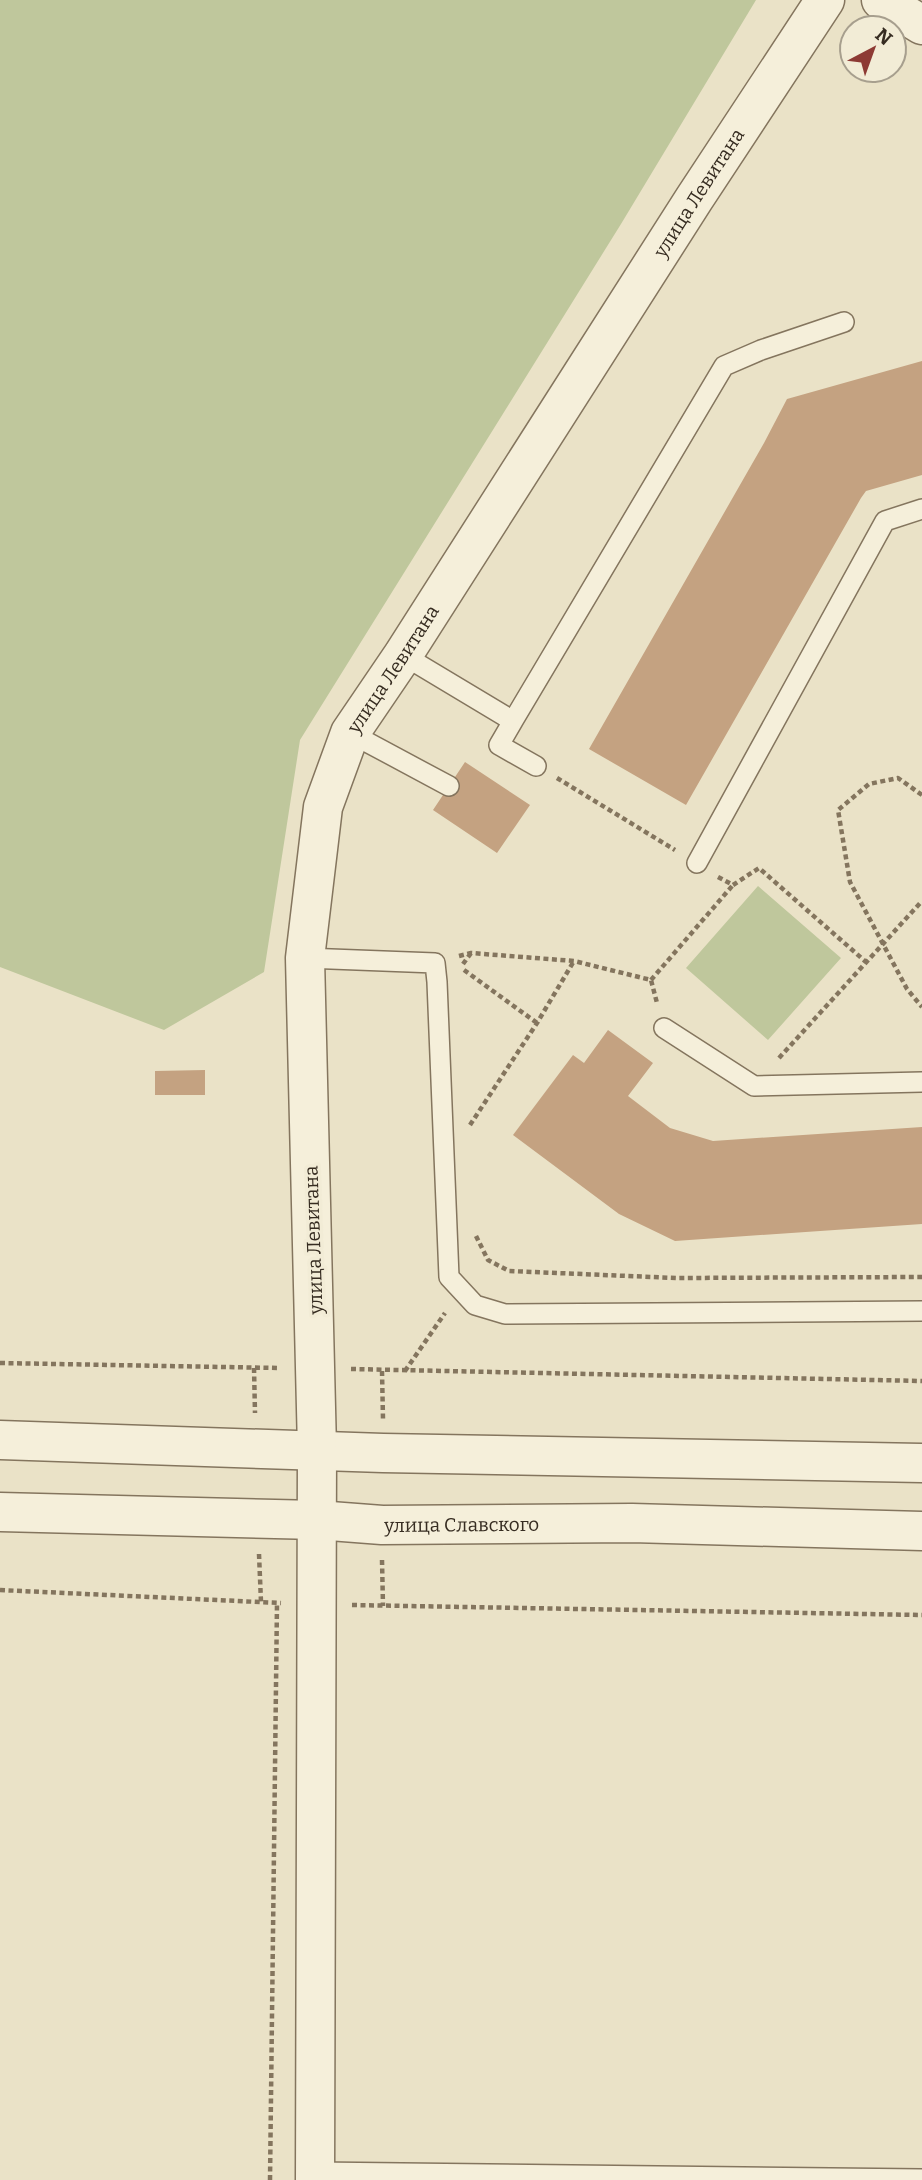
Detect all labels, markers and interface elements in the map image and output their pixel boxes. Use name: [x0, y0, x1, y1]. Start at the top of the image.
north arrow: [838, 14, 908, 84]
text: N: [871, 23, 897, 50]
street label: улица Левитана: [648, 124, 750, 263]
street label: улица Левитана: [342, 600, 444, 738]
street label: улица Левитана: [299, 1165, 328, 1316]
street label: улица Славского: [383, 1513, 539, 1537]

